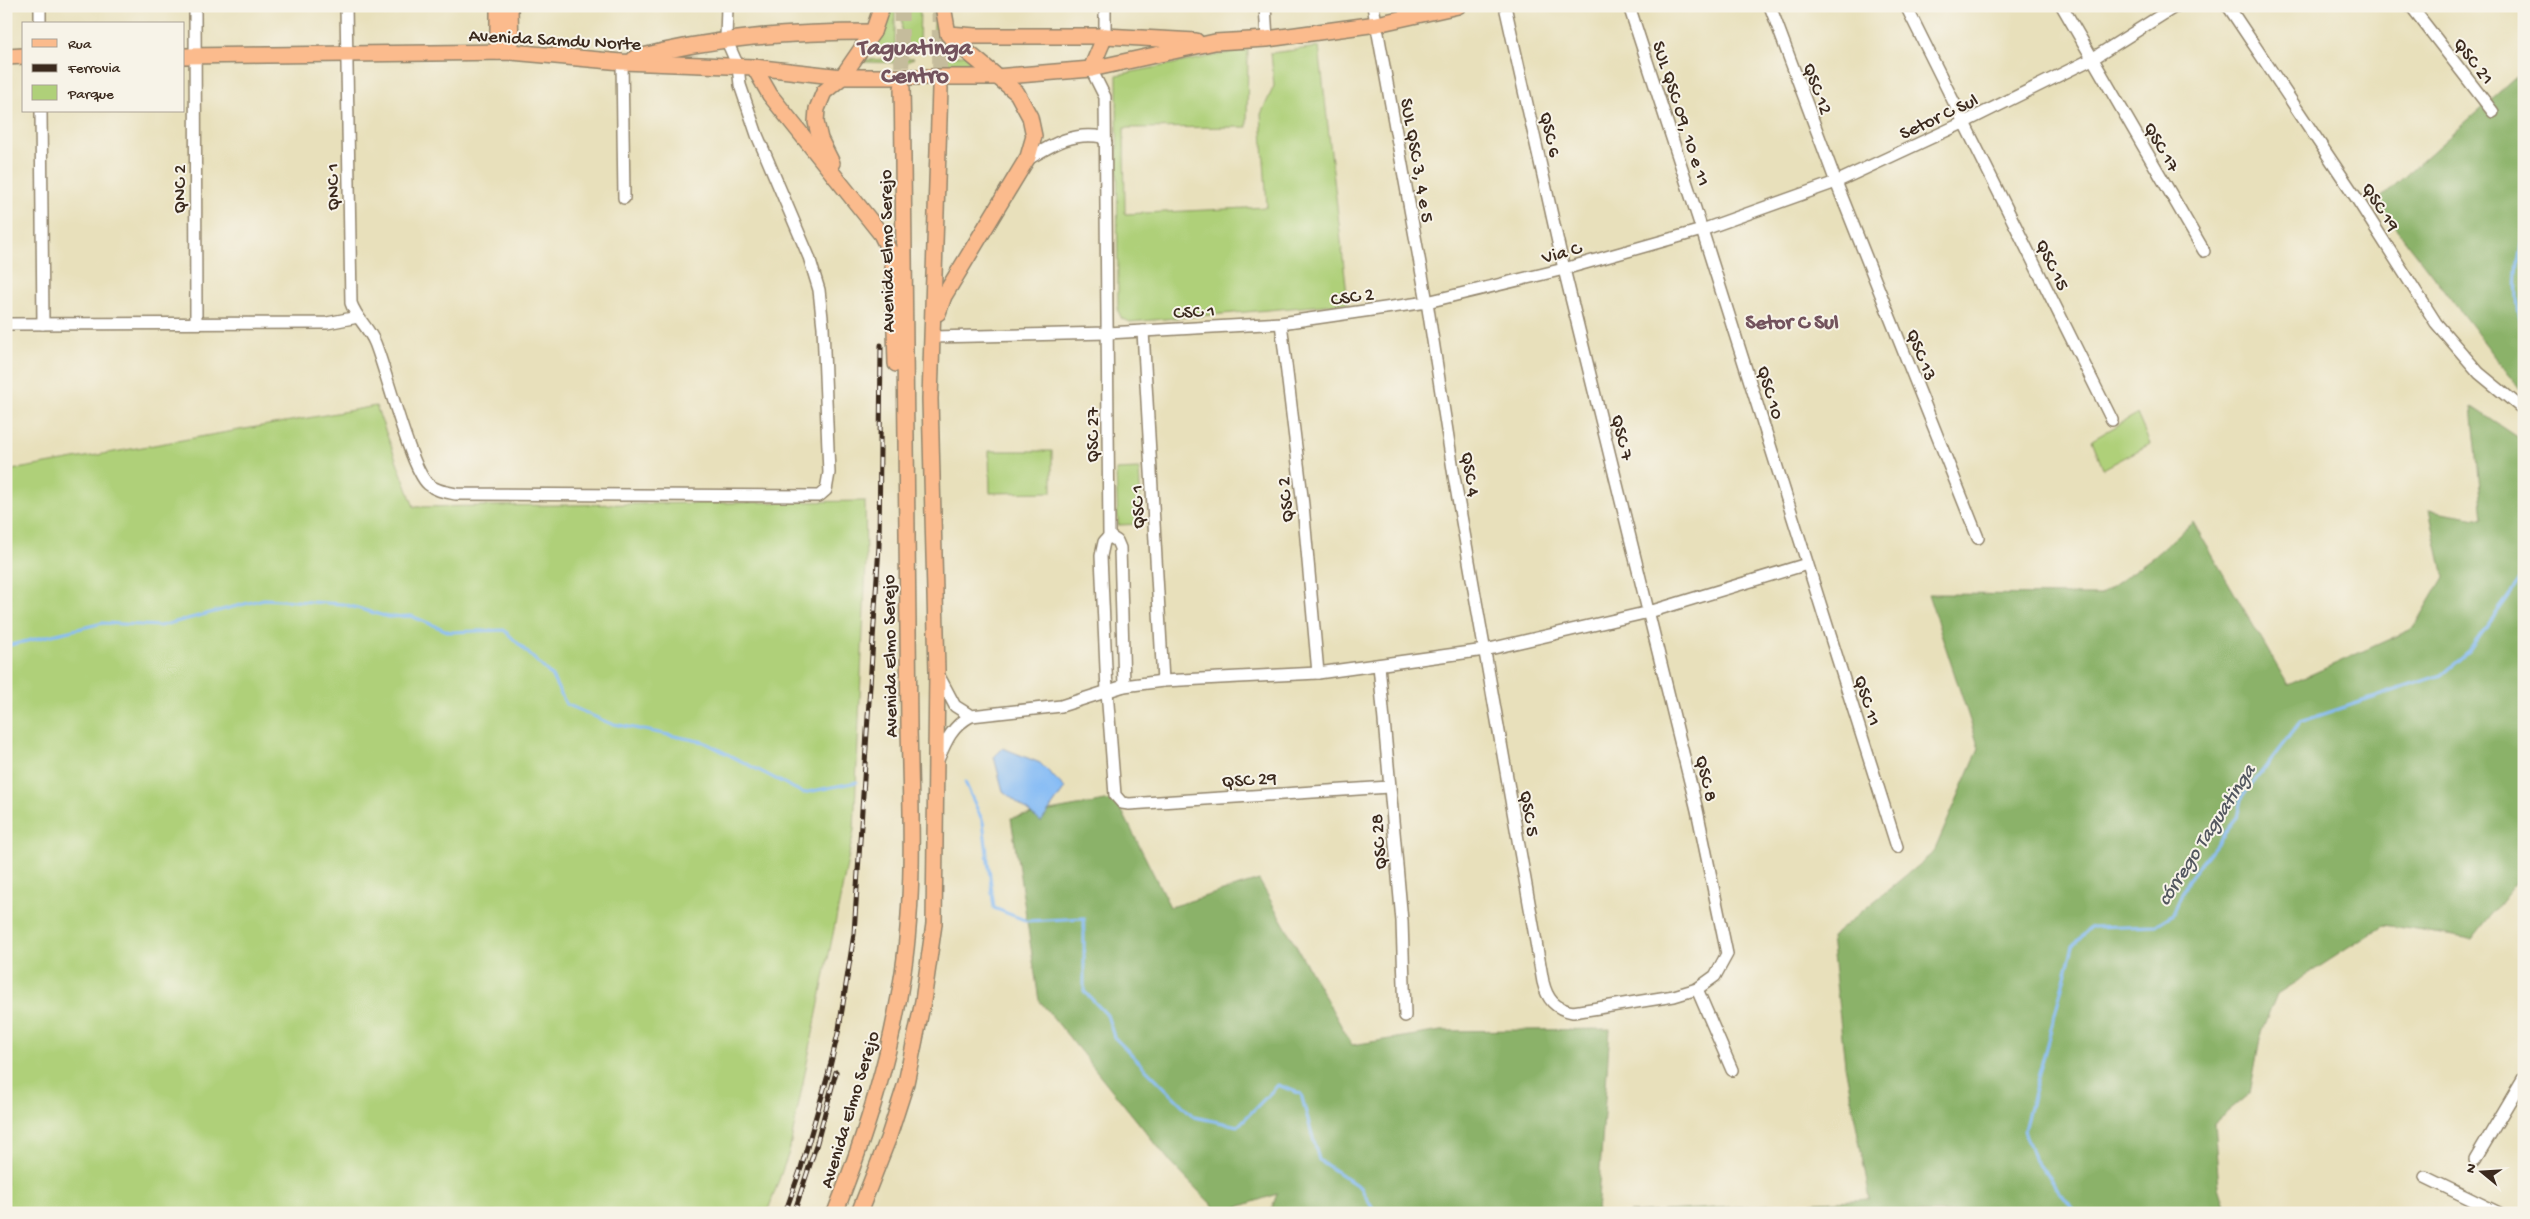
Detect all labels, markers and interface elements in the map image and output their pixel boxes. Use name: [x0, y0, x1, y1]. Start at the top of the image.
legend: [22, 22, 185, 112]
street label: Avenida Samdu Norte: [468, 25, 642, 58]
street label: QSC 21: [2447, 34, 2498, 90]
district label: Taguatinga Centro: [856, 35, 974, 92]
text: Rua: [68, 36, 92, 54]
street label: SUL QSC 09, 10 e 11: [1645, 39, 1714, 189]
text: Ferrovia: [67, 60, 121, 78]
street label: QSC 12: [1795, 60, 1836, 118]
text: Parque: [67, 86, 114, 104]
street label: Setor C Sul: [1896, 90, 1982, 146]
street label: SUL QSC 3, 4 e 5: [1393, 97, 1438, 225]
street label: QSC 6: [1532, 110, 1565, 160]
street label: QSC 17: [2137, 119, 2184, 178]
street label: QNC 1: [323, 163, 346, 211]
street label: QNC 2: [170, 164, 193, 214]
street label: Avenida Elmo Serejo: [876, 169, 901, 333]
street label: QSC 19: [2355, 179, 2404, 237]
street label: QSC 15: [2029, 236, 2073, 295]
street label: Via C: [1539, 238, 1586, 271]
street label: CSC 2: [1329, 284, 1375, 313]
street label: CSC 1: [1173, 301, 1216, 326]
district label: Setor C Sul: [1745, 312, 1839, 337]
street label: QSC 13: [1899, 326, 1941, 385]
street label: QSC 10: [1750, 363, 1788, 423]
street label: QSC 27: [1083, 406, 1106, 463]
street label: QSC 7: [1604, 413, 1638, 464]
street label: QSC 4: [1454, 450, 1483, 499]
street label: QSC 2: [1274, 476, 1301, 524]
street label: QSC 1: [1127, 484, 1152, 529]
street label: Avenida Elmo Serejo: [879, 574, 904, 738]
street label: QSC 11: [1847, 673, 1885, 729]
street label: QSC 8: [1688, 753, 1721, 804]
water label: córrego Taguatinga: [2154, 760, 2263, 911]
street label: QSC 29: [1221, 768, 1278, 795]
street label: QSC 5: [1512, 789, 1543, 838]
street label: QSC 28: [1367, 813, 1394, 871]
street label: Avenida Elmo Serejo: [817, 1029, 886, 1191]
north arrow: [2458, 1146, 2508, 1196]
text: N: [2463, 1162, 2482, 1176]

